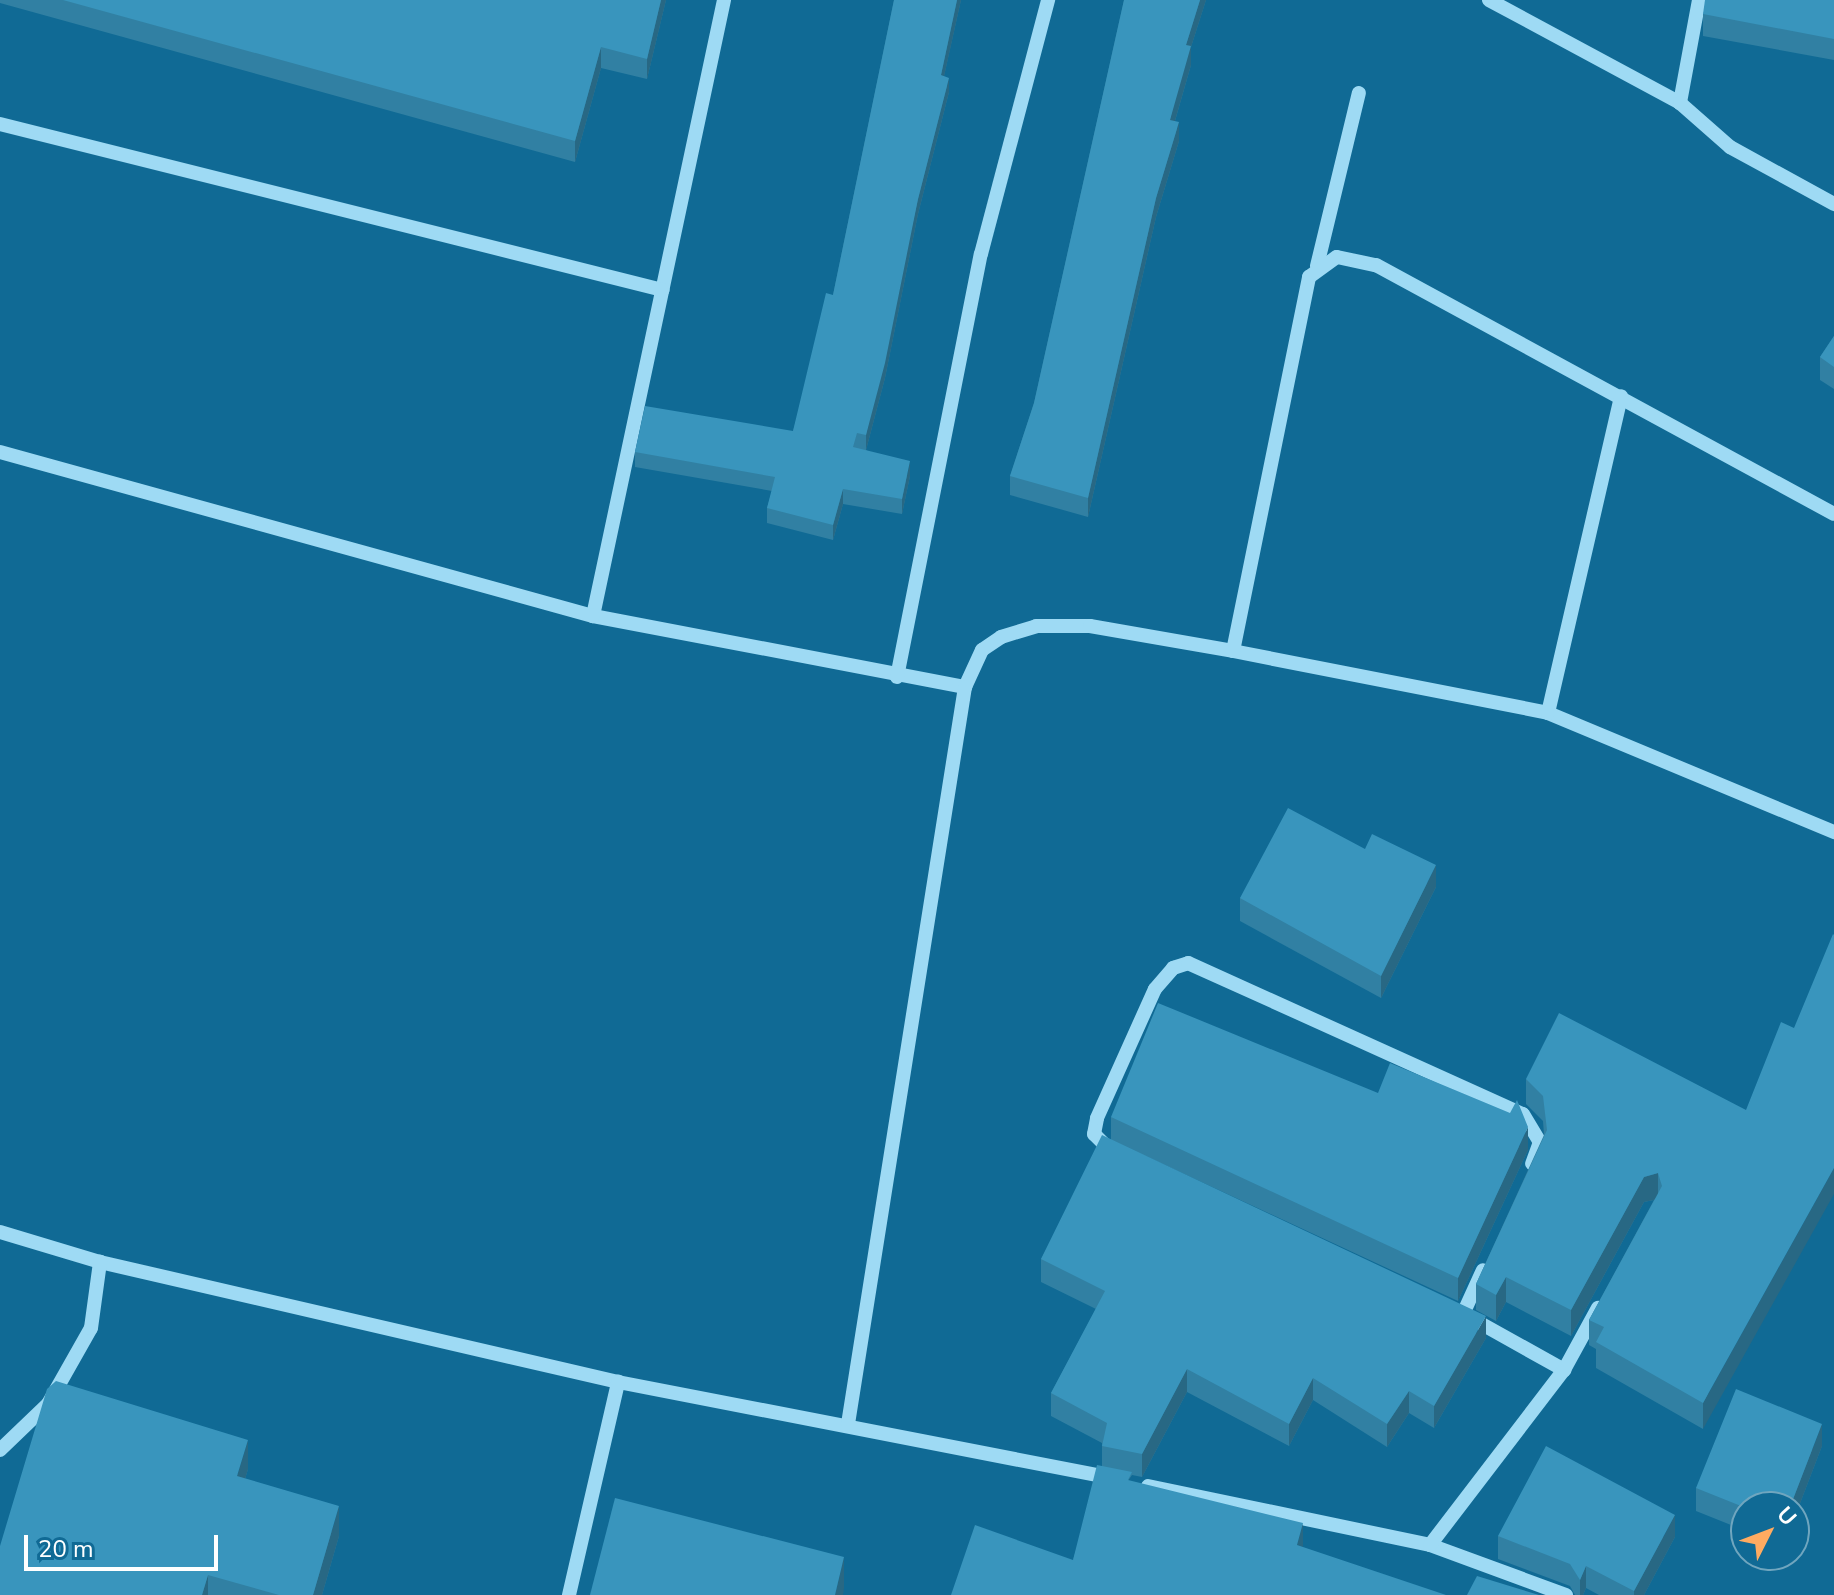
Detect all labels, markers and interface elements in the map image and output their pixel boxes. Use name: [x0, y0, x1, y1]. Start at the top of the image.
north arrow: [1730, 1491, 1810, 1571]
text: U: [1770, 1500, 1803, 1532]
scale bar: [28, 1519, 222, 1569]
text: 20 m: [38, 1533, 94, 1565]

